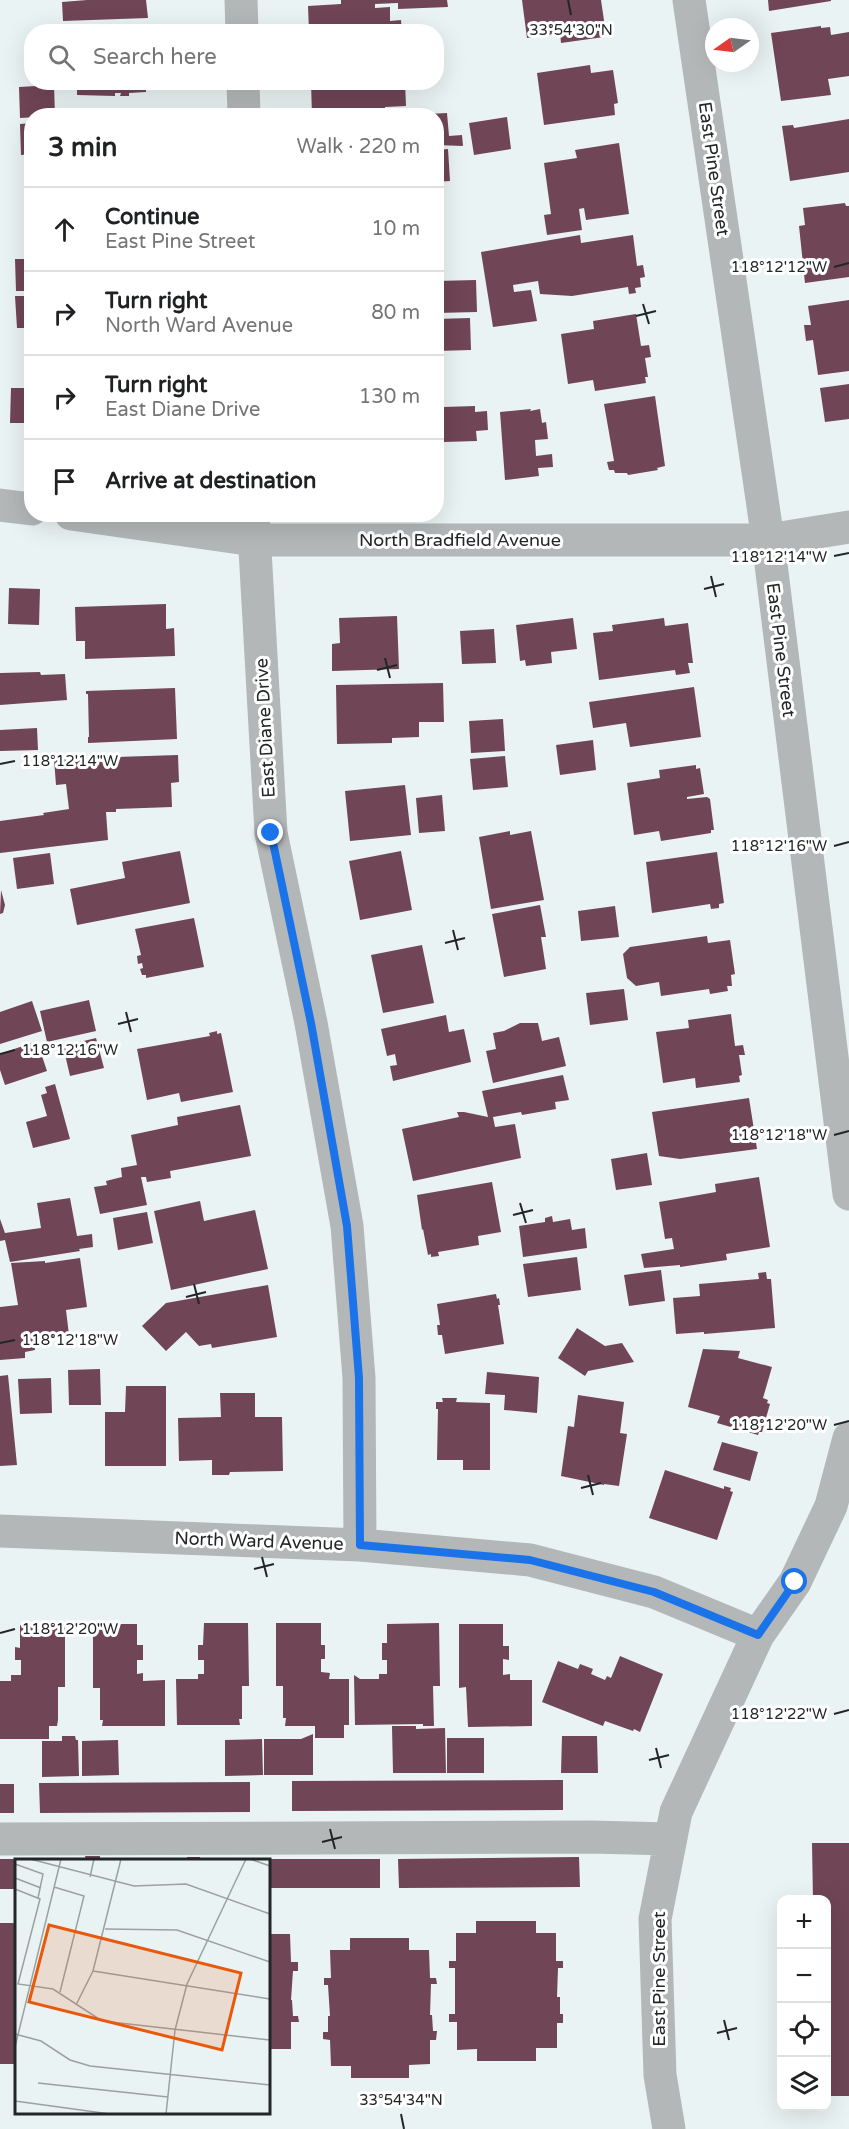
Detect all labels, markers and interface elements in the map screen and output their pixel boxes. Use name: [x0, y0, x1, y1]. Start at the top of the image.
north arrow: [705, 18, 759, 72]
text: 33°54'30"N: [529, 21, 613, 39]
search box: [24, 24, 444, 90]
icon: search: [45, 41, 78, 74]
text: Search here: [93, 44, 217, 70]
street label: East Pine Street: [694, 100, 734, 238]
text: 3 min: [48, 132, 117, 163]
text: Walk · 220 m: [297, 135, 420, 159]
text: Continue: [105, 204, 200, 230]
icon: ahead: [48, 213, 81, 246]
text: 10 m: [371, 217, 420, 241]
text: East Pine Street: [105, 230, 255, 254]
text: 118°12'12"W: [731, 258, 827, 276]
text: Turn right: [105, 288, 207, 314]
icon: right: [48, 297, 81, 330]
text: 80 m: [371, 301, 420, 325]
text: North Ward Avenue: [105, 314, 293, 338]
text: Turn right: [105, 372, 207, 398]
icon: right: [48, 381, 81, 414]
text: 130 m: [359, 385, 420, 409]
text: East Diane Drive: [105, 398, 260, 422]
icon: arrive: [48, 465, 81, 498]
text: Arrive at destination: [105, 468, 316, 494]
street label: North Bradfield Avenue: [359, 529, 561, 551]
text: 118°12'14"W: [731, 548, 827, 566]
street label: East Pine Street: [762, 582, 800, 719]
street label: East Diane Drive: [250, 658, 280, 798]
text: 118°12'14"W: [22, 752, 118, 770]
route end: [257, 819, 283, 845]
text: 118°12'16"W: [731, 837, 827, 855]
text: 118°12'16"W: [22, 1041, 118, 1059]
text: 118°12'18"W: [731, 1126, 827, 1144]
text: 118°12'18"W: [22, 1331, 118, 1349]
text: 118°12'20"W: [731, 1416, 827, 1434]
street label: North Ward Avenue: [174, 1527, 344, 1555]
route start: [781, 1568, 807, 1594]
text: 118°12'20"W: [22, 1620, 118, 1638]
text: 118°12'22"W: [731, 1705, 827, 1723]
inset map: [15, 1859, 270, 2114]
map controls: [777, 1895, 831, 2111]
button: +: [777, 1895, 831, 1949]
street label: East Pine Street: [648, 1911, 670, 2047]
button: −: [777, 1949, 831, 2003]
button: locate: [777, 2003, 831, 2057]
button: layers: [777, 2057, 831, 2111]
text: 33°54'34"N: [359, 2091, 443, 2109]

